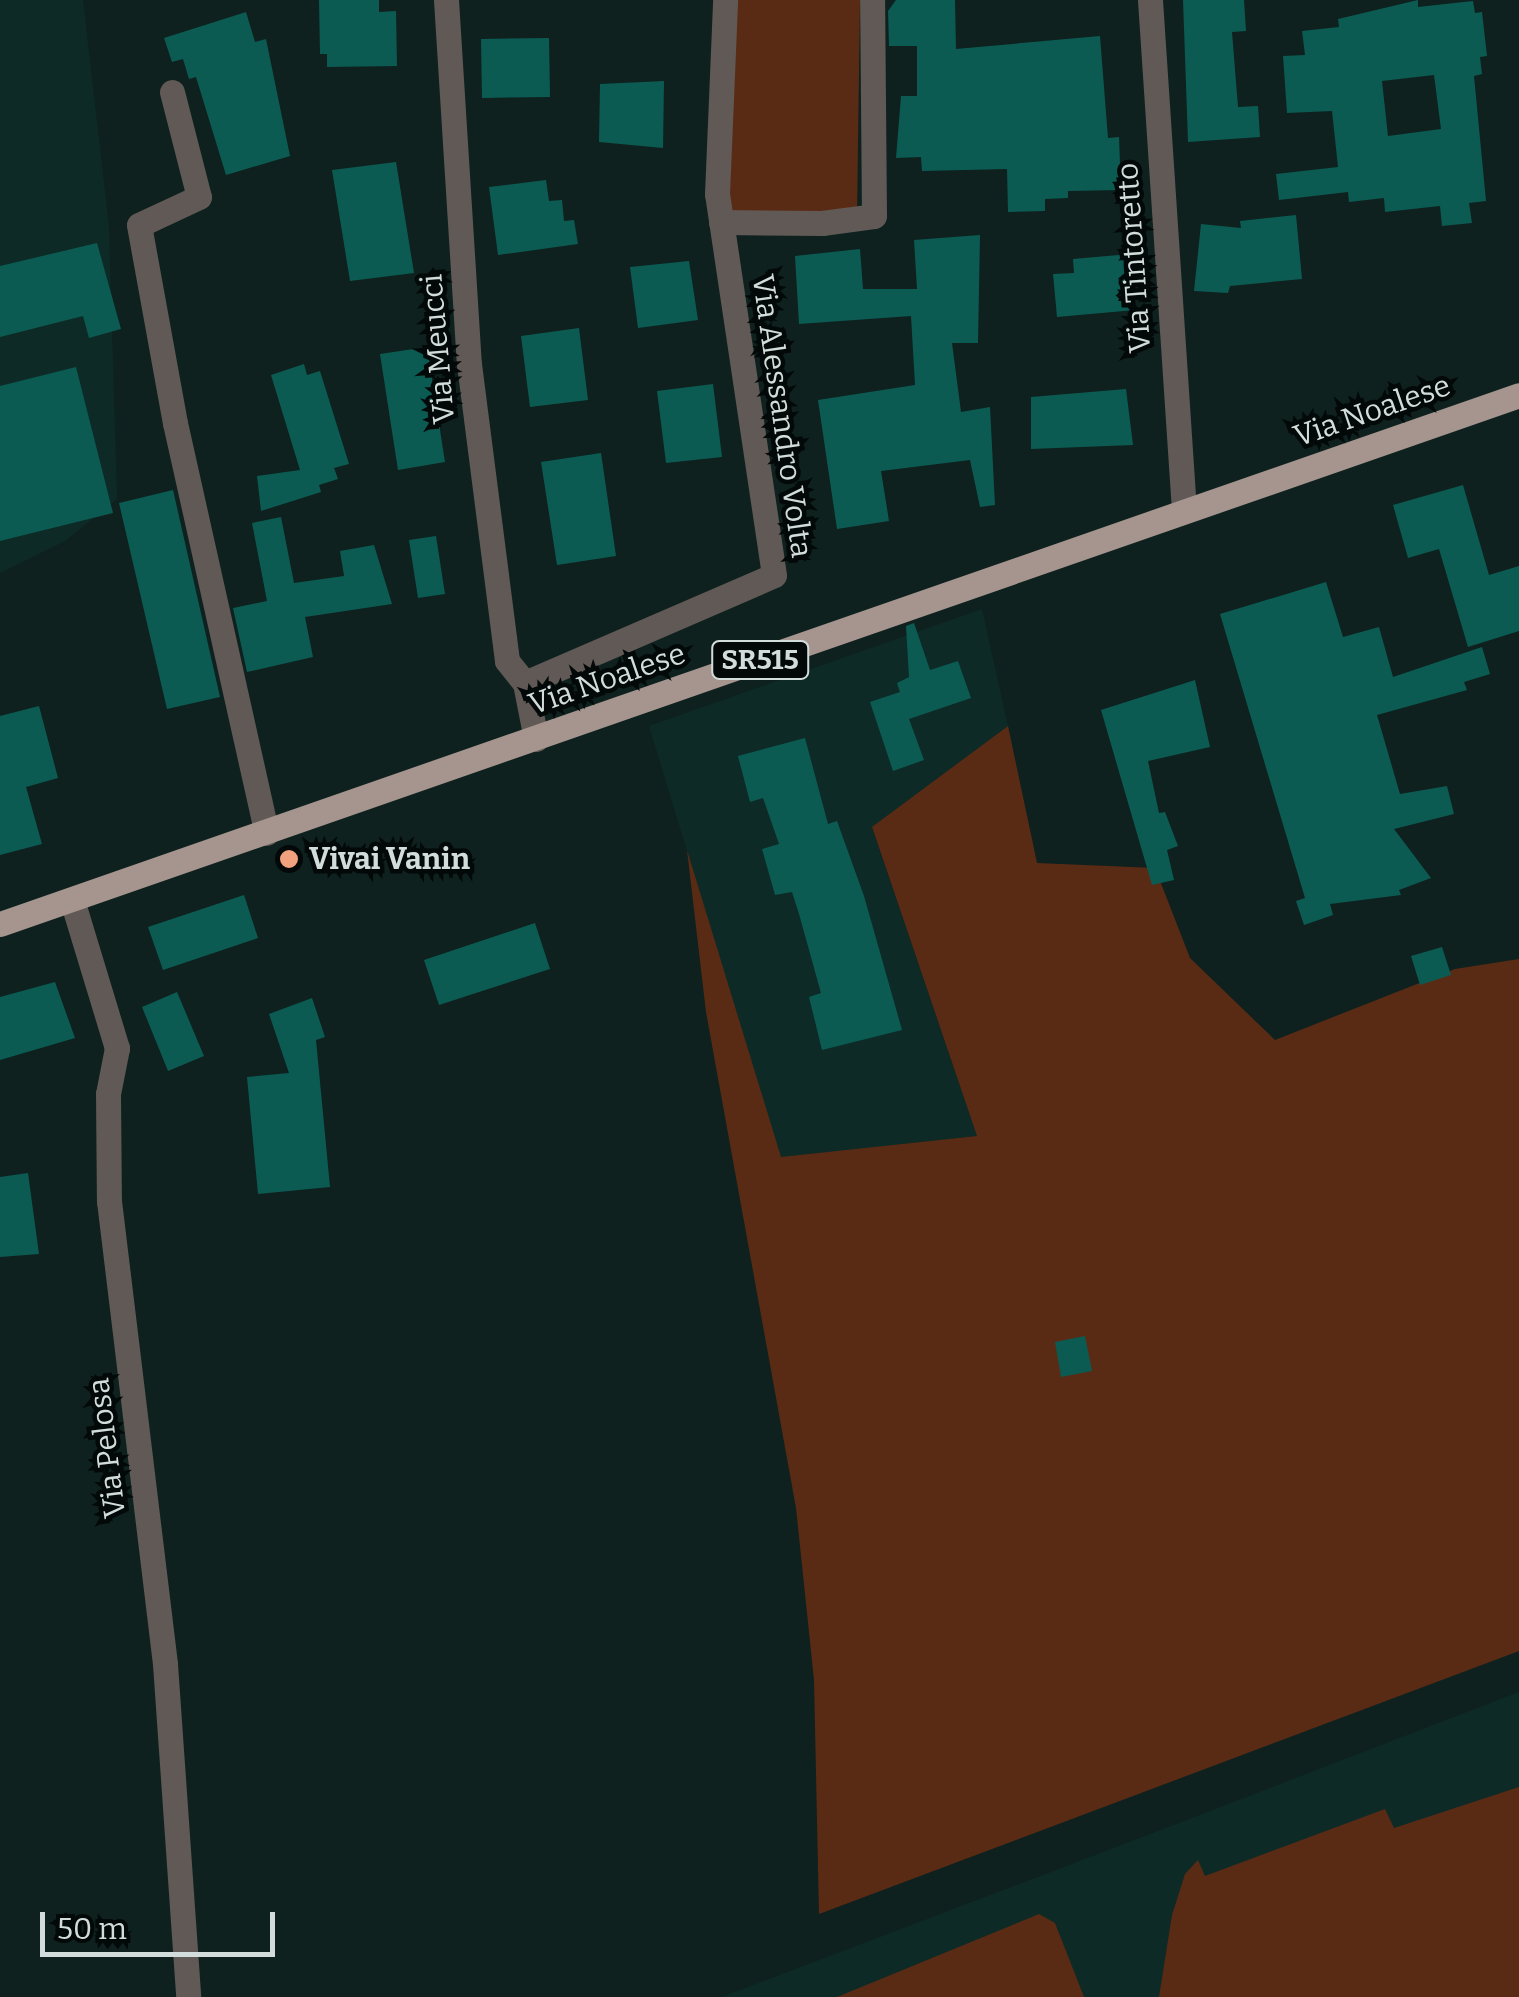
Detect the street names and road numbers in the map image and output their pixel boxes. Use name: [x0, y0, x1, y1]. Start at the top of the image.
street label: Via Tintoretto: [1109, 162, 1159, 354]
street label: Via Alessandro Volta: [744, 272, 820, 560]
street label: Via Meucci: [414, 273, 462, 425]
street label: Via Noalese: [1289, 367, 1455, 455]
street label: Via Noalese: [524, 635, 690, 723]
road number: SR515: [710, 637, 810, 683]
street label: Via Pelosa: [81, 1376, 133, 1520]

